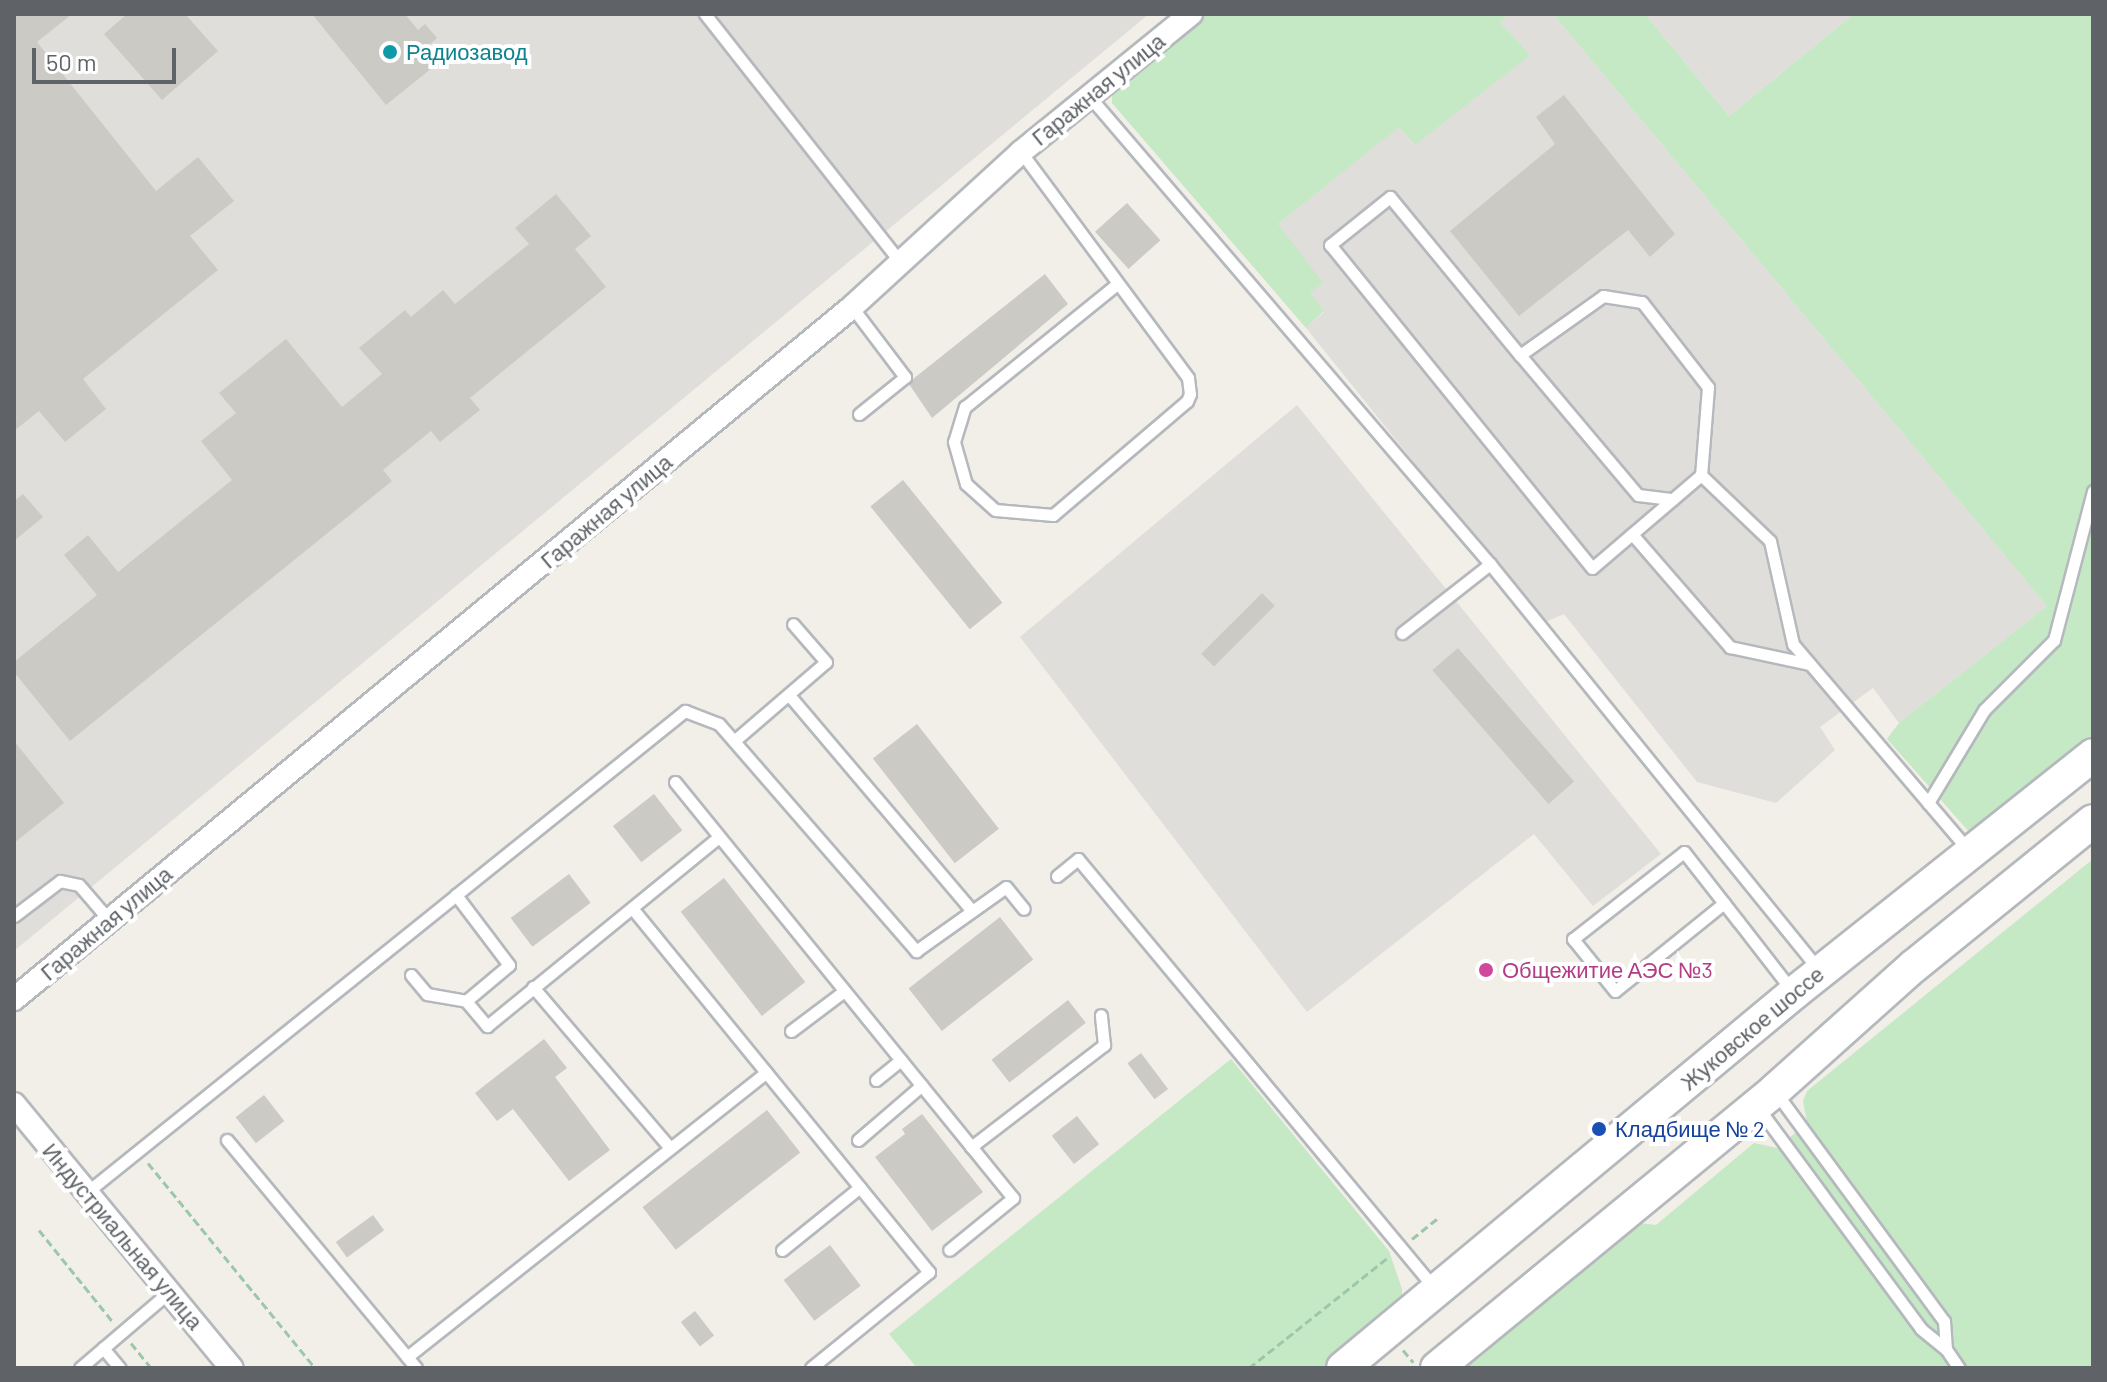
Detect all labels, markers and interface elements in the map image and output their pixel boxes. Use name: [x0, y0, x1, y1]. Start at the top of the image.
street label: Гаражная улица: [1026, 27, 1170, 151]
scale bar: [36, 32, 180, 82]
place label: Радиозавод: [406, 39, 528, 65]
marker: Радиозавод: [381, 43, 399, 61]
text: 50 m: [46, 47, 97, 76]
street label: Гаражная улица: [535, 448, 677, 574]
street label: Гаражная улица: [35, 860, 177, 986]
place label: Общежитие АЭС №3: [1502, 957, 1713, 983]
marker: Общежитие АЭС №3: [1477, 961, 1495, 979]
street label: Жуковское шоссе: [1675, 961, 1829, 1095]
place label: Кладбище № 2: [1615, 1116, 1765, 1142]
marker: Кладбище № 2: [1590, 1120, 1608, 1138]
street label: Индустриальная улица: [37, 1138, 209, 1334]

